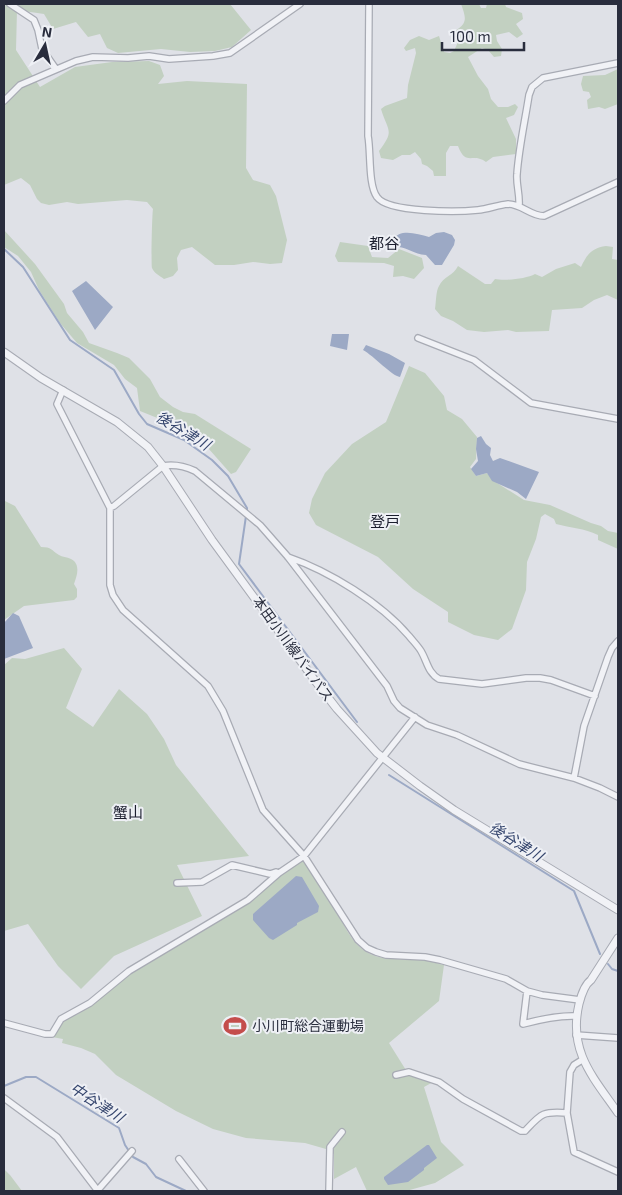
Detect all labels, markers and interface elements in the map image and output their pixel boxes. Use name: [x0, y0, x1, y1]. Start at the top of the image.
north arrow: [20, 20, 70, 70]
scale bar: [442, 20, 524, 52]
text: N: [41, 22, 53, 41]
text: 100 m: [450, 27, 491, 45]
district label: 都谷: [369, 234, 399, 252]
water label: 後谷津川: [153, 407, 216, 454]
district label: 登戸: [370, 512, 400, 530]
street label: 本田小川線バイパス: [250, 593, 337, 705]
district label: 蟹山: [113, 803, 143, 821]
water label: 後谷津川: [486, 818, 548, 866]
sports icon: 小川町総合運動場: [222, 1013, 248, 1039]
place label: 小川町総合運動場: [252, 1017, 364, 1034]
water label: 中谷津川: [67, 1078, 129, 1127]

